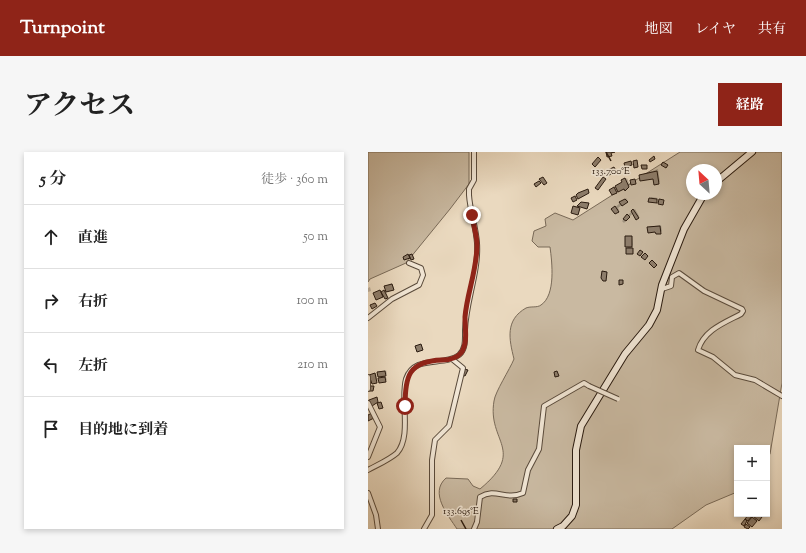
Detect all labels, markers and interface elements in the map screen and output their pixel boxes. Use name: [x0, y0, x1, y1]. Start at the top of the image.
text: Turnpoint: [20, 15, 105, 42]
text: 地図: [645, 20, 673, 40]
text: レイヤ: [695, 20, 736, 40]
text: 共有: [758, 20, 786, 40]
button: 経路: [718, 83, 782, 126]
text: アクセス: [24, 87, 135, 127]
text: 133.700°E: [592, 164, 630, 179]
north arrow: [686, 164, 722, 200]
text: 5 分: [40, 168, 66, 192]
text: 徒歩 · 360 m: [261, 171, 328, 189]
route end: [463, 206, 481, 224]
icon: ahead: [40, 226, 62, 248]
text: 直進: [78, 228, 108, 249]
text: 50 m: [303, 228, 328, 246]
icon: right: [40, 290, 62, 312]
text: 右折: [78, 292, 108, 313]
text: 100 m: [296, 292, 328, 310]
icon: left: [40, 354, 62, 376]
text: 左折: [78, 356, 108, 377]
text: 210 m: [297, 356, 328, 374]
route start: [396, 397, 414, 415]
icon: arrive: [40, 418, 62, 440]
text: 目的地に到着: [78, 420, 168, 441]
map controls: [734, 445, 770, 517]
button: +: [734, 445, 770, 481]
button: −: [734, 481, 770, 517]
text: 133.695°E: [443, 504, 479, 519]

